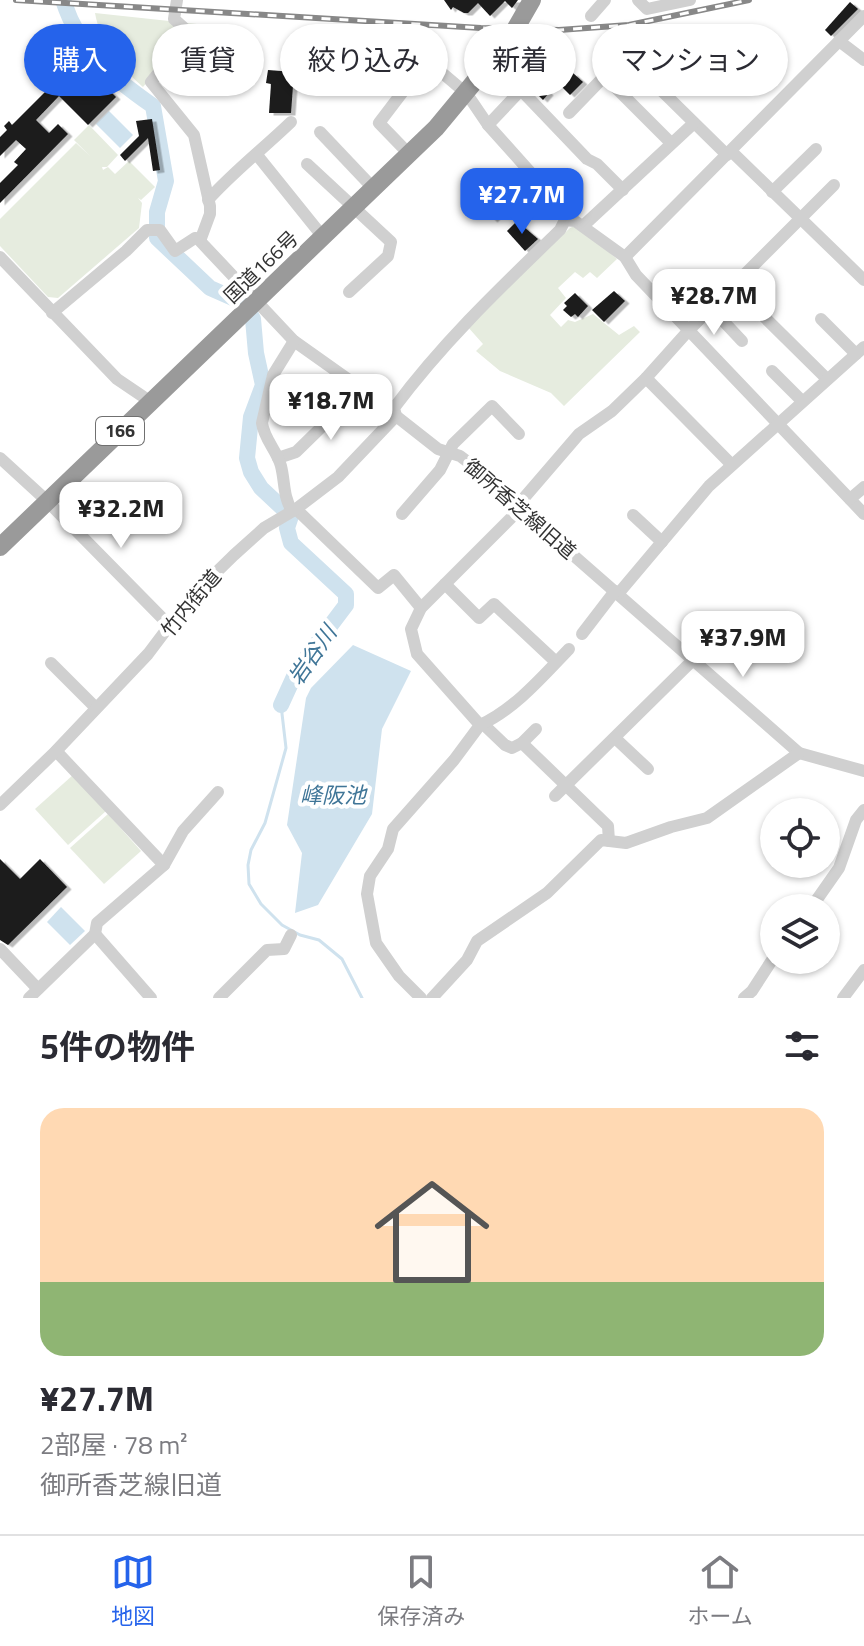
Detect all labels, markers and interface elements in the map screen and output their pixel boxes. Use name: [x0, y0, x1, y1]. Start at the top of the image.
chip: 購入: [24, 24, 136, 96]
chip: 賃貸: [152, 24, 264, 96]
chip: 絞り込み: [280, 24, 448, 96]
chip: 新着: [464, 24, 576, 96]
chip: マンション: [592, 24, 788, 96]
pin: ¥27.7M: [457, 168, 587, 236]
text: ¥27.7M: [478, 174, 566, 213]
street label: 国道166号: [216, 223, 305, 310]
pin: ¥28.7M: [649, 269, 779, 337]
text: ¥28.7M: [670, 275, 758, 314]
pin: ¥18.7M: [266, 374, 396, 442]
text: ¥18.7M: [287, 380, 375, 419]
road number: 166: [96, 417, 144, 445]
street label: 御所香芝線旧道: [457, 451, 583, 566]
pin: ¥32.2M: [56, 482, 186, 550]
text: ¥32.2M: [77, 488, 165, 527]
street label: 竹内街道: [153, 562, 228, 643]
pin: ¥37.9M: [678, 611, 808, 679]
water label: 岩谷川: [279, 617, 346, 692]
text: ¥37.9M: [699, 617, 787, 656]
water label: 峰阪池: [300, 778, 368, 812]
map controls: [760, 798, 840, 974]
button: locate: [760, 798, 840, 878]
button: layers: [760, 894, 840, 974]
text: 5件の物件: [40, 1020, 195, 1072]
icon: filters: [780, 1024, 824, 1068]
icon: home: [360, 1160, 504, 1304]
text: ¥27.7M: [40, 1372, 154, 1424]
text: 2部屋 · 78 m²: [40, 1425, 188, 1464]
text: 御所香芝線旧道: [40, 1465, 222, 1504]
tab: 地図: [111, 1550, 155, 1633]
tab: 保存済み: [377, 1550, 465, 1633]
tab: ホーム: [688, 1550, 753, 1633]

